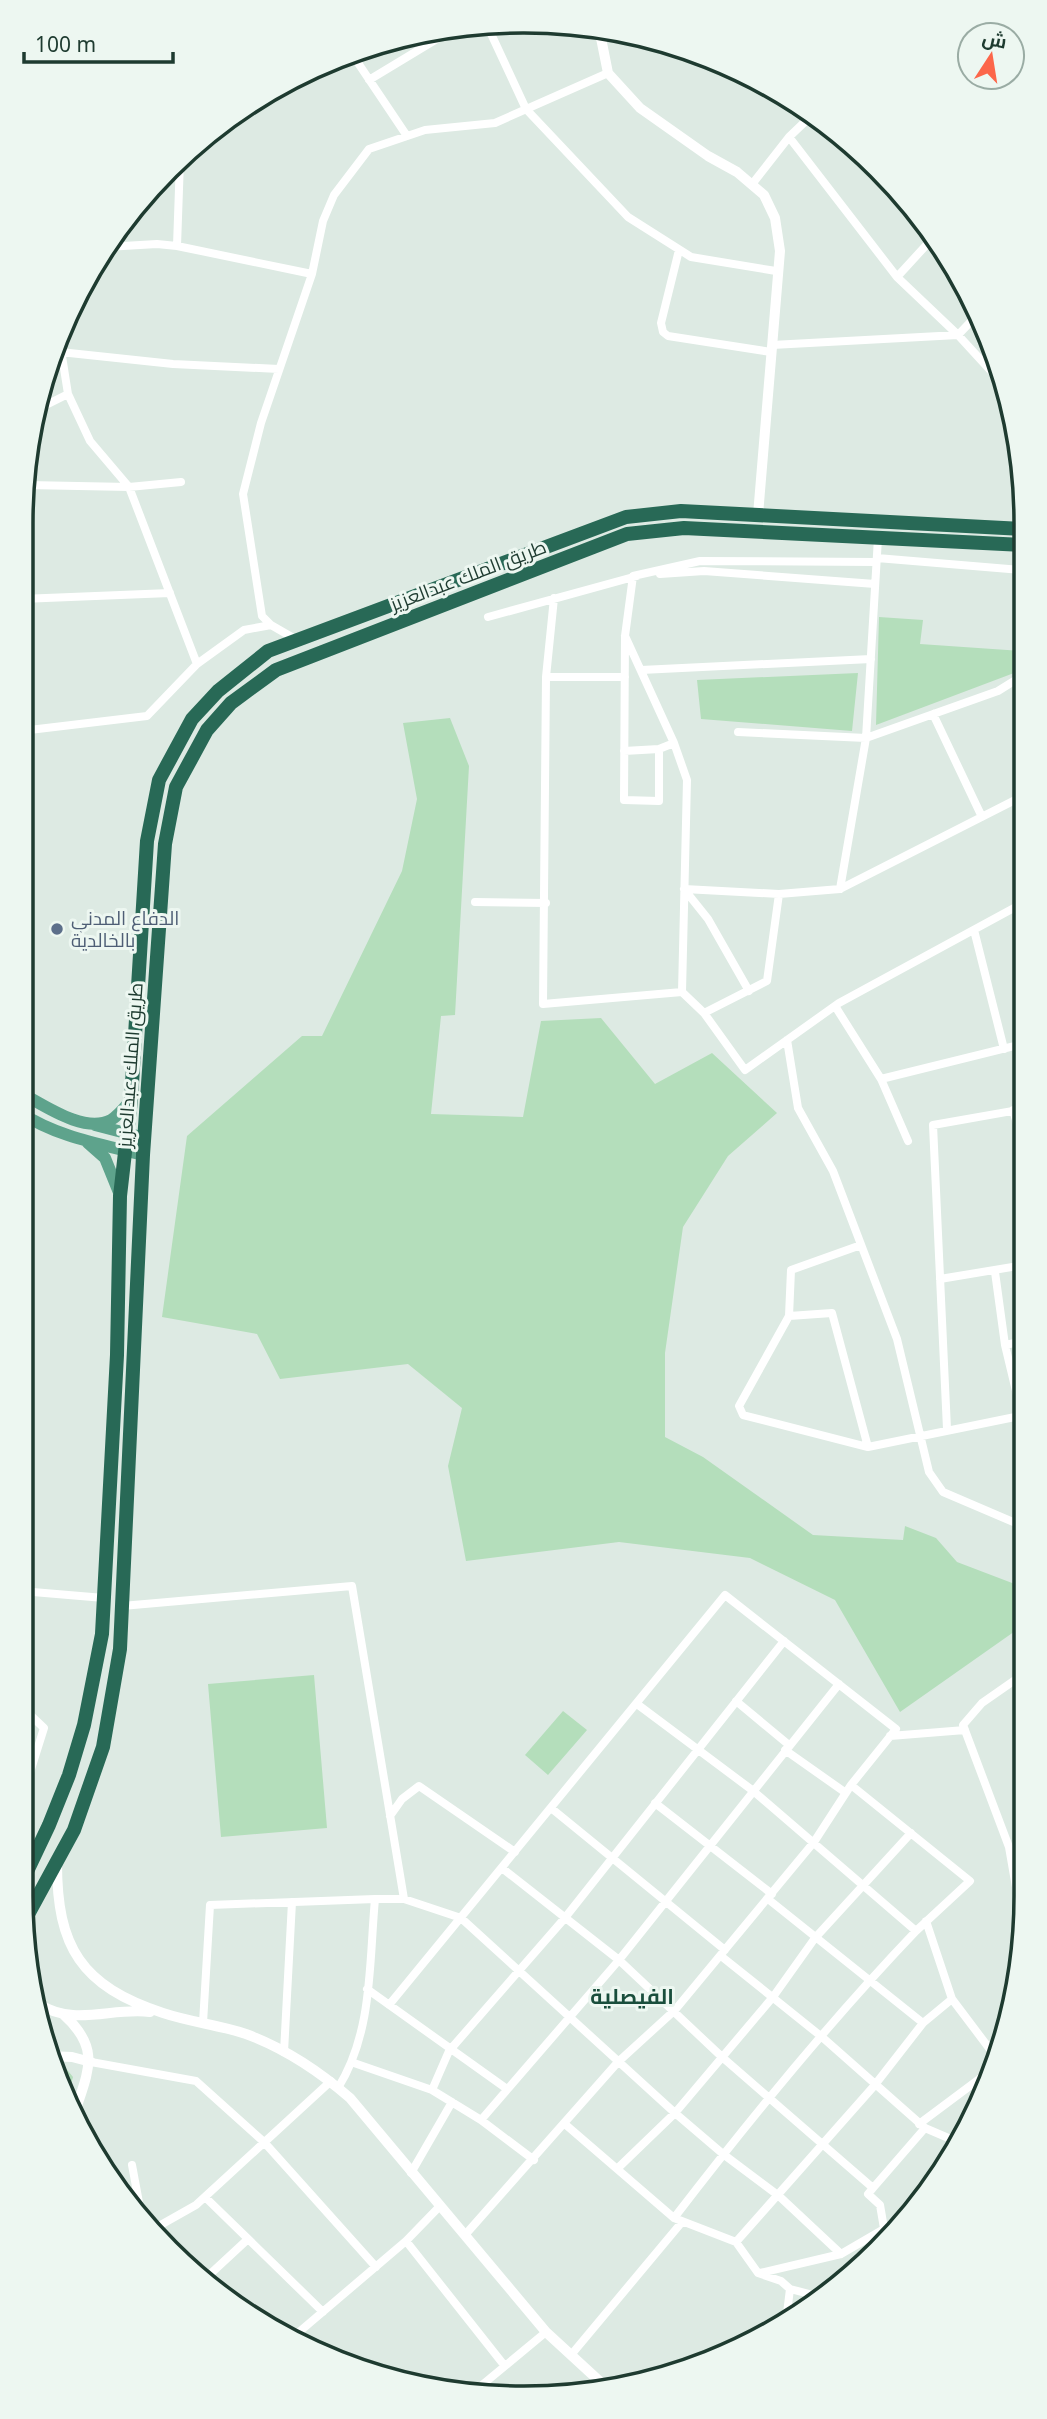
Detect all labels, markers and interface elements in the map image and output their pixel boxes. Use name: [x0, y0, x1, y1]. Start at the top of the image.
scale bar: [24, 21, 173, 65]
north arrow: [956, 21, 1026, 91]
text: ش: [980, 24, 1009, 55]
text: 100 m: [35, 30, 96, 58]
street label: طريق الملك عبدالعزيز: [385, 533, 550, 617]
place label: الدفاع المدني بالخالدية: [71, 905, 179, 953]
marker: الدفاع المدني بالخالدية: [49, 921, 65, 937]
street label: طريق الملك عبدالعزيز: [111, 982, 149, 1149]
district label: الفيصلية: [590, 1982, 674, 2010]

